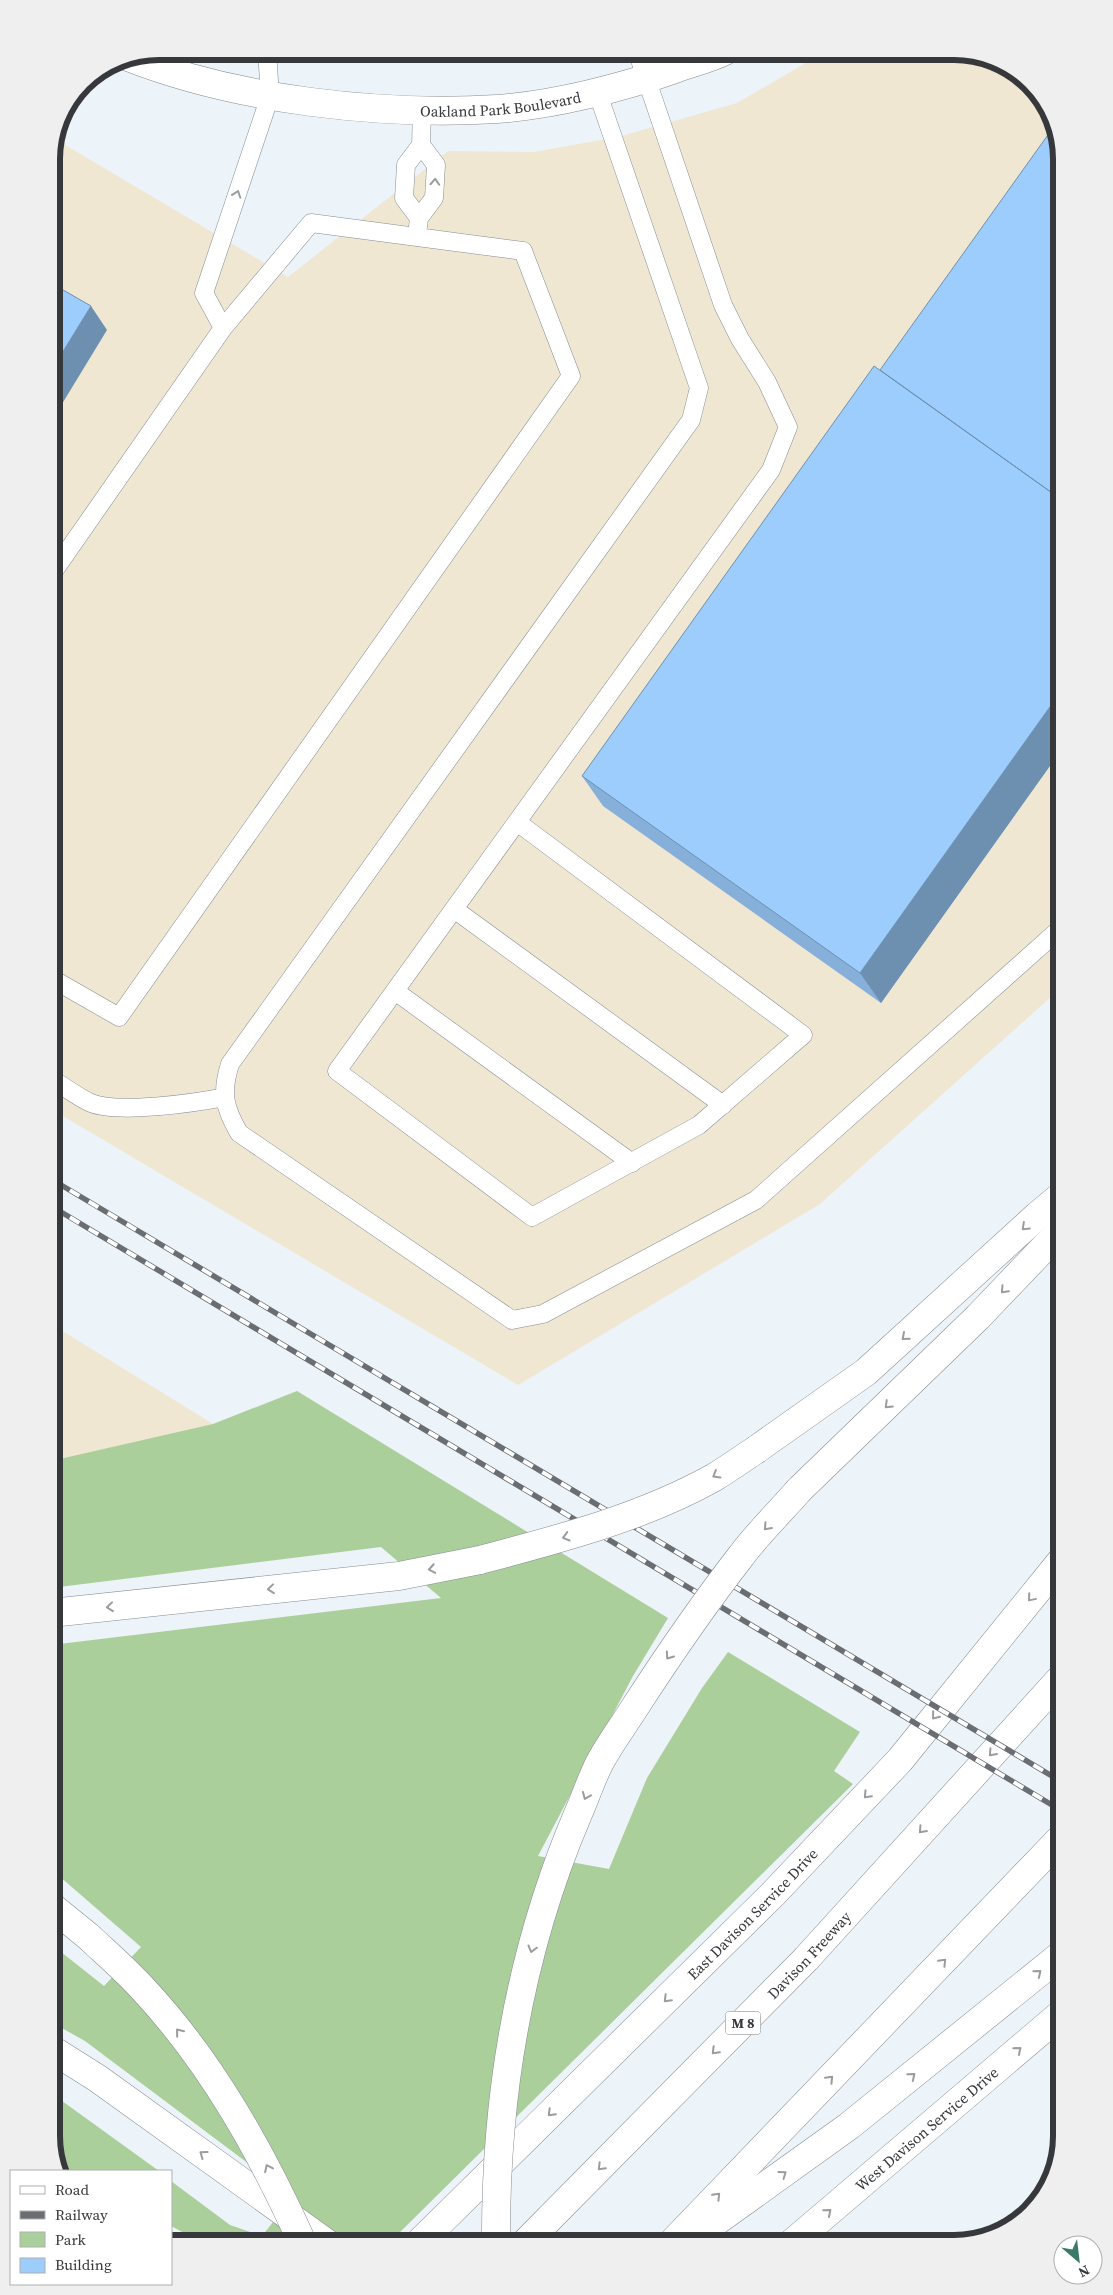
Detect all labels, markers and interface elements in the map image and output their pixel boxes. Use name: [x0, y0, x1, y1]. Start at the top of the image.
street label: Oakland Park Boulevard: [420, 86, 583, 121]
one-way arrow: [430, 178, 441, 186]
one-way arrow: [231, 190, 241, 198]
one-way arrow: [1021, 1221, 1030, 1230]
one-way arrow: [1001, 1284, 1010, 1293]
one-way arrow: [902, 1331, 911, 1340]
one-way arrow: [885, 1399, 894, 1408]
one-way arrow: [713, 1469, 722, 1479]
one-way arrow: [764, 1521, 773, 1530]
one-way arrow: [562, 1531, 571, 1542]
one-way arrow: [428, 1564, 437, 1574]
one-way arrow: [267, 1583, 275, 1594]
one-way arrow: [1028, 1592, 1036, 1601]
one-way arrow: [105, 1601, 113, 1612]
one-way arrow: [666, 1651, 675, 1660]
one-way arrow: [933, 1710, 941, 1719]
one-way arrow: [989, 1747, 998, 1756]
one-way arrow: [864, 1789, 873, 1798]
one-way arrow: [582, 1791, 592, 1799]
one-way arrow: [919, 1825, 928, 1834]
street label: East Davison Service Drive: [682, 1843, 822, 1984]
street label: Davison Freeway: [762, 1906, 856, 2003]
one-way arrow: [528, 1944, 538, 1952]
one-way arrow: [937, 1959, 946, 1968]
one-way arrow: [1032, 1971, 1041, 1979]
one-way arrow: [664, 1993, 673, 2002]
road number: M 8: [726, 2012, 760, 2035]
one-way arrow: [176, 2029, 184, 2038]
one-way arrow: [712, 2045, 721, 2054]
one-way arrow: [1013, 2047, 1022, 2056]
street label: West Davison Service Drive: [850, 2061, 1003, 2196]
one-way arrow: [906, 2072, 915, 2081]
one-way arrow: [824, 2076, 833, 2085]
one-way arrow: [548, 2107, 557, 2116]
one-way arrow: [199, 2151, 208, 2160]
one-way arrow: [598, 2161, 607, 2170]
one-way arrow: [263, 2164, 274, 2173]
legend: [10, 2170, 172, 2285]
one-way arrow: [777, 2171, 786, 2181]
text: Road: [55, 2179, 89, 2200]
one-way arrow: [711, 2193, 720, 2202]
text: Railway: [55, 2204, 108, 2225]
one-way arrow: [822, 2208, 831, 2217]
text: Park: [55, 2229, 87, 2250]
north arrow: [1053, 2235, 1103, 2285]
text: Building: [55, 2254, 112, 2275]
text: N: [1075, 2260, 1093, 2283]

